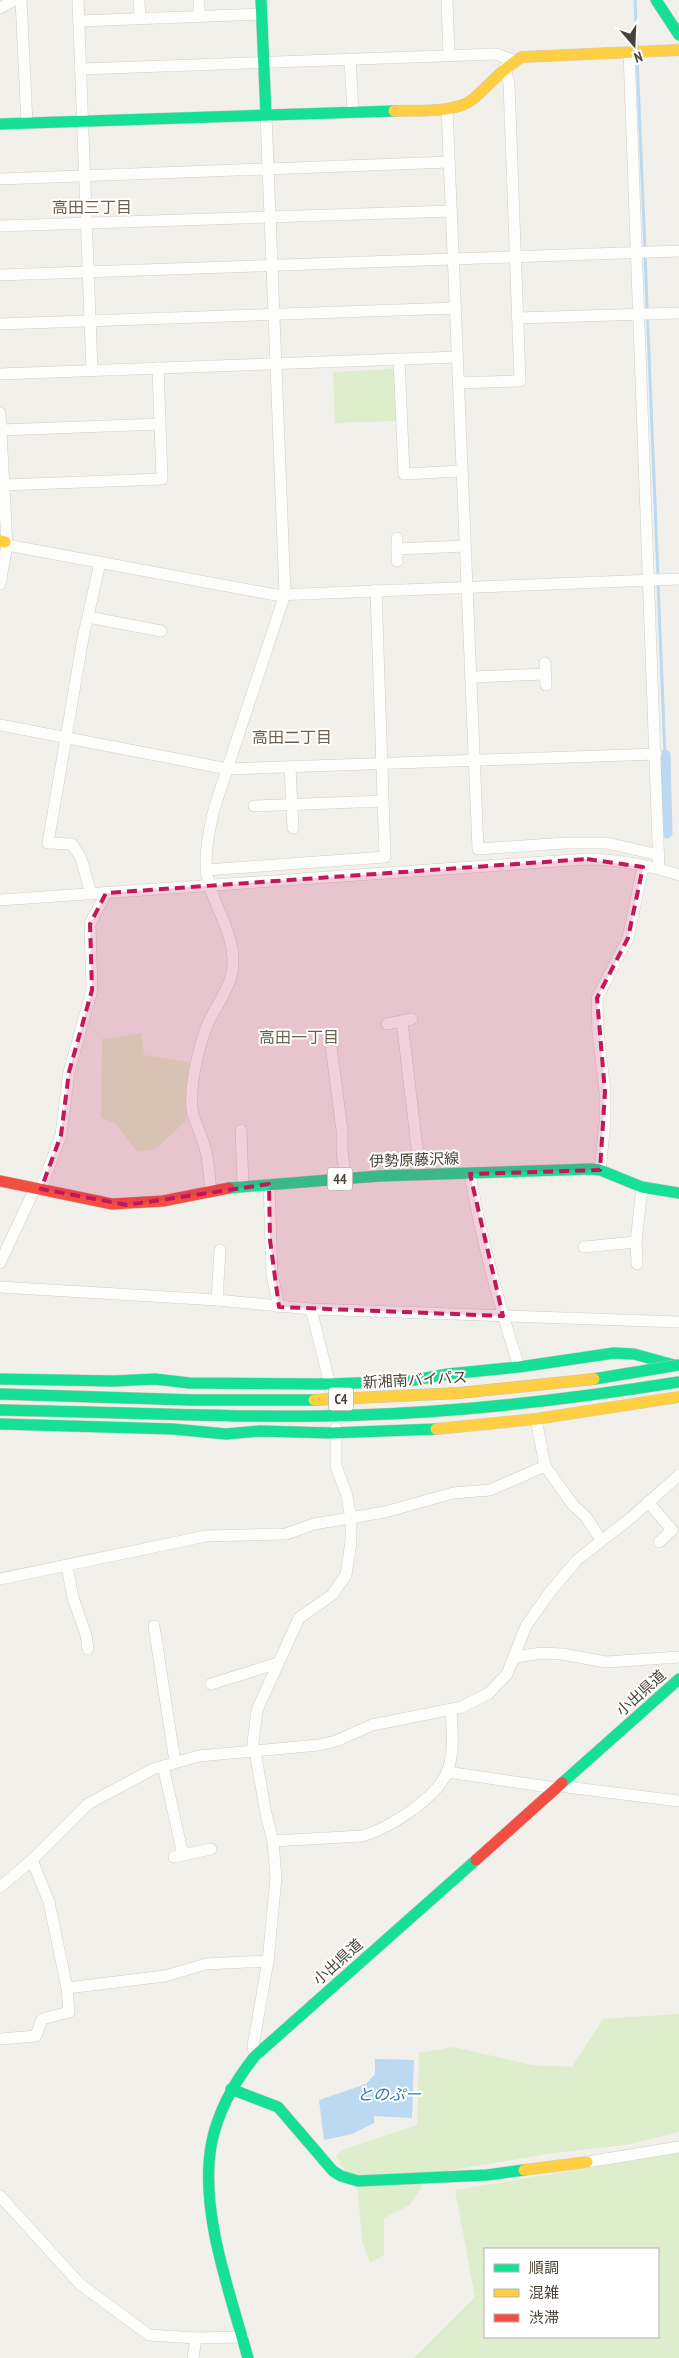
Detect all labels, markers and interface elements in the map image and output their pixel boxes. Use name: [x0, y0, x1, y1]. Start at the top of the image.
north arrow: [609, 20, 659, 70]
text: N: [632, 48, 645, 67]
district label: 高田三丁目: [52, 197, 132, 217]
district label: 高田二丁目: [252, 727, 332, 747]
district label: 高田一丁目: [259, 1027, 339, 1047]
street label: 伊勢原藤沢線: [369, 1148, 459, 1171]
road number: 44: [328, 1168, 352, 1190]
street label: 新湘南バイパス: [362, 1367, 468, 1392]
road number: C4: [328, 1388, 354, 1410]
street label: 小出県道: [612, 1665, 669, 1720]
street label: 小出県道: [309, 1934, 366, 1989]
water label: とのぷー: [357, 2084, 422, 2104]
legend: [484, 2248, 659, 2338]
text: 順調: [529, 2258, 559, 2277]
text: 混雑: [529, 2283, 559, 2302]
text: 渋滞: [529, 2308, 559, 2327]

